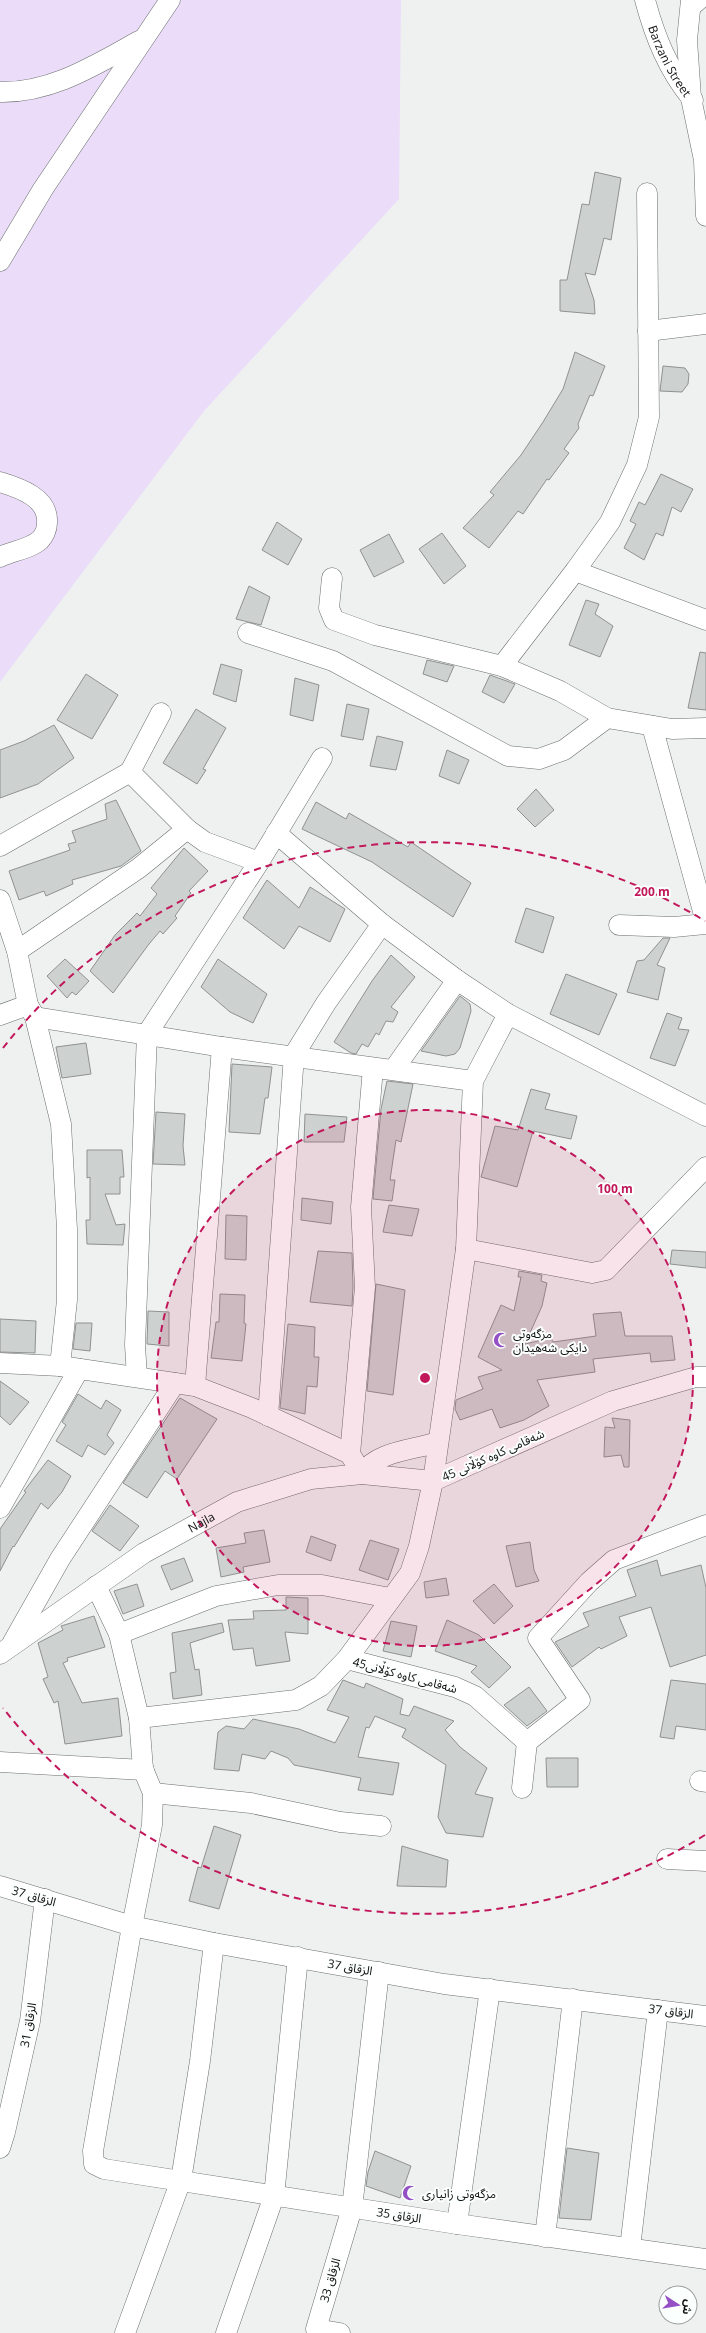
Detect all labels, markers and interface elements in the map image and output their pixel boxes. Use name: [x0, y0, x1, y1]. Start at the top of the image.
street label: Barzani Street: [645, 23, 696, 100]
text: 200 m: [634, 883, 670, 900]
text: 100 m: [597, 1180, 633, 1197]
place label: مزگەوتی دایکی شەهیدان: [513, 1325, 588, 1356]
mosque icon: مزگەوتی دایکی شەهیدان: [492, 1331, 510, 1349]
centre of rings: [418, 1371, 432, 1385]
street label: شەقامی کاوە کۆڵانی 45: [439, 1424, 547, 1485]
street label: Najla: [185, 1507, 218, 1536]
street label: شەقامی کاوە کۆڵانی45: [351, 1652, 459, 1697]
street label: الزقاق 37: [10, 1882, 58, 1910]
street label: الزقاق 37: [326, 1955, 374, 1979]
street label: الزقاق 37: [647, 2000, 695, 2022]
street label: الزقاق 31: [16, 2001, 40, 2049]
mosque icon: مزگەوتی زانیاری: [401, 2184, 419, 2202]
place label: مزگەوتی زانیاری: [422, 2185, 496, 2202]
street label: الزقاق 35: [375, 2203, 423, 2227]
street label: الزقاق 33: [316, 2256, 344, 2304]
north arrow: [658, 2285, 698, 2325]
text: ش: [679, 2298, 697, 2316]

